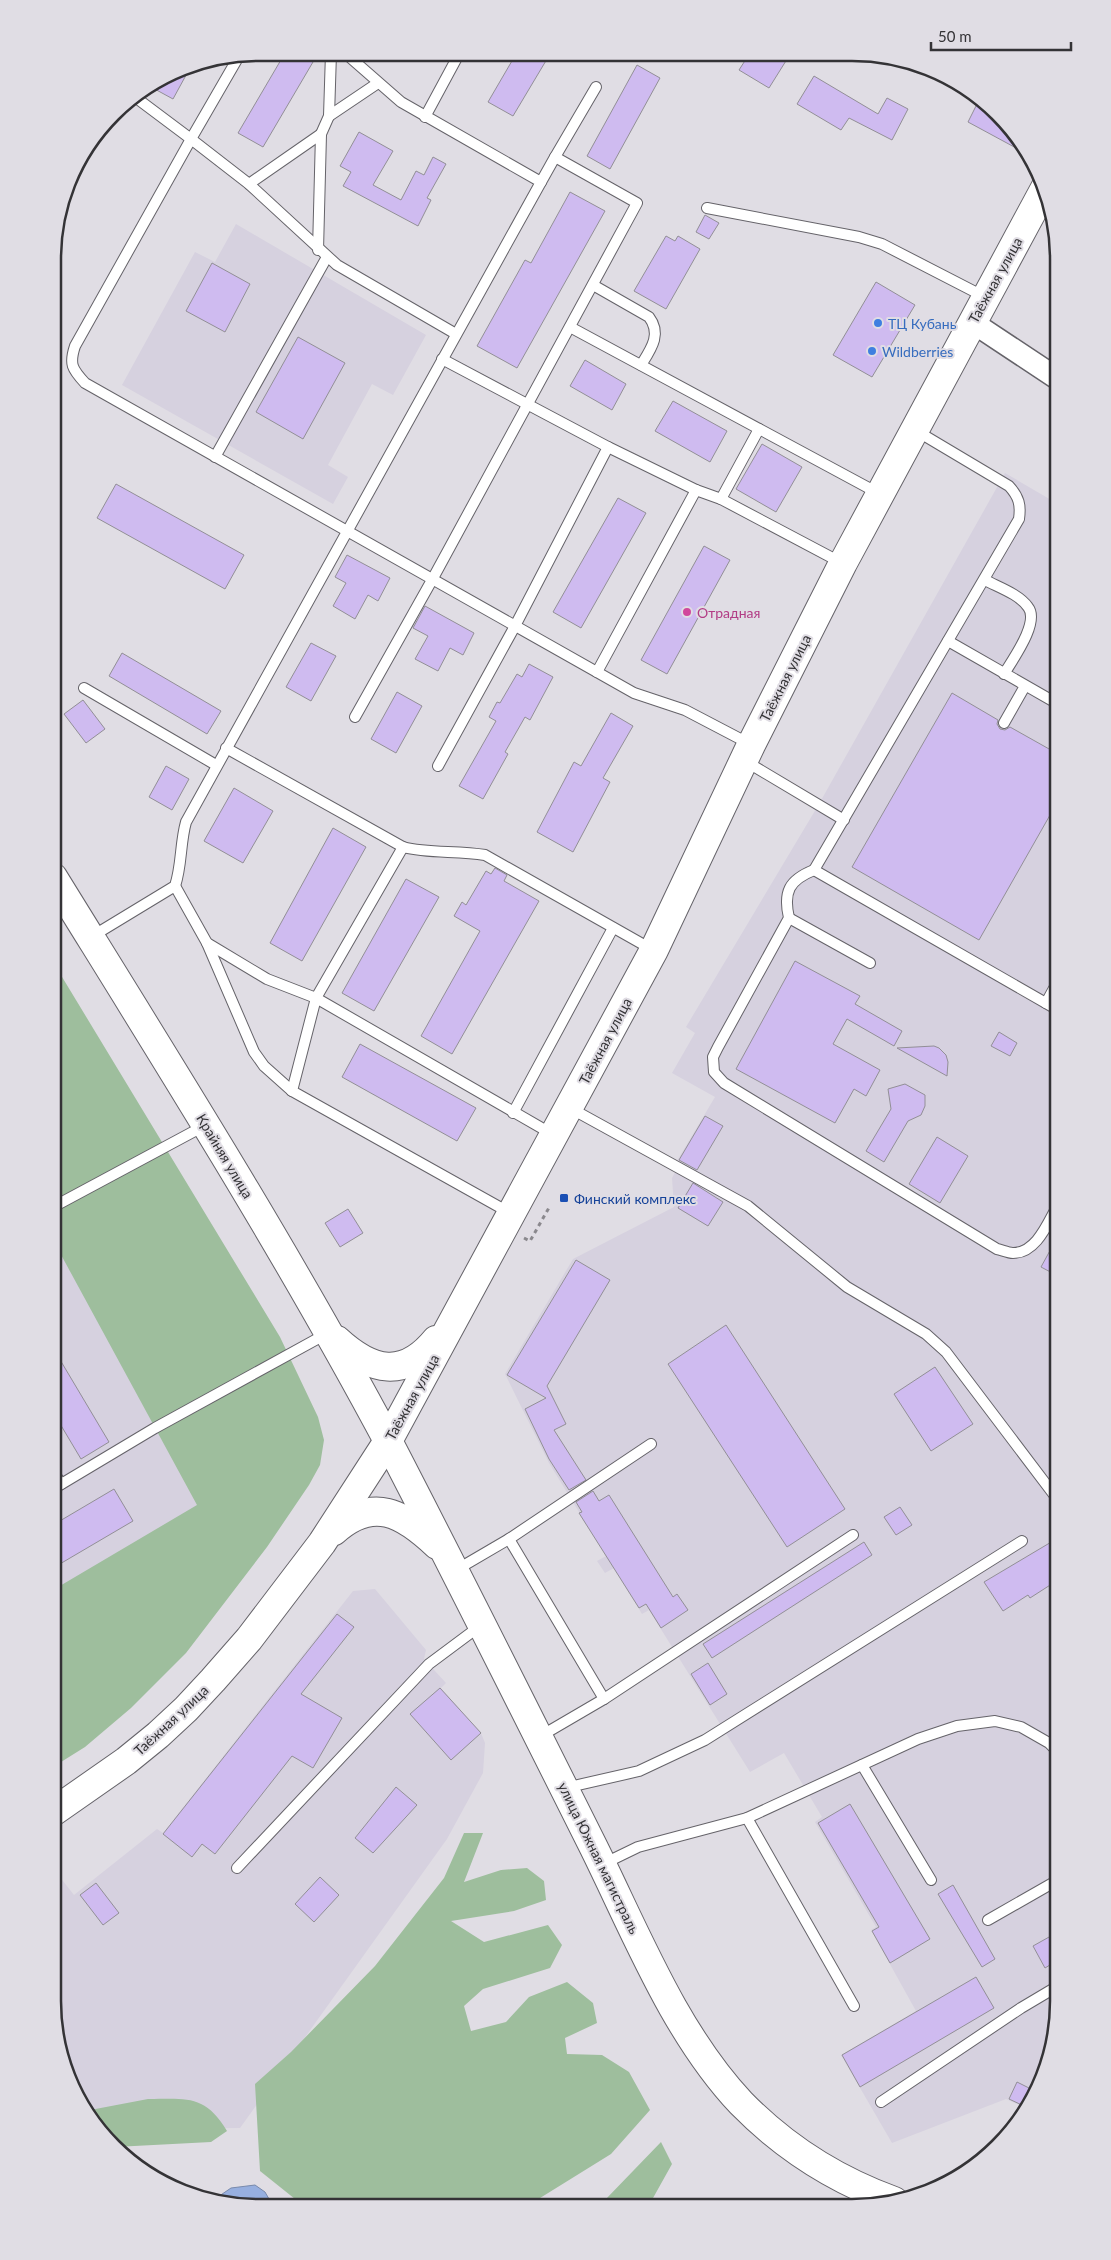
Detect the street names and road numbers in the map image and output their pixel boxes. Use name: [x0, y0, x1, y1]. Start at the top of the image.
street label: Таёжная улица: [964, 234, 1026, 326]
street label: Таёжная улица: [756, 632, 814, 724]
street label: Таёжная улица: [575, 995, 635, 1087]
street label: Крайняя улица: [193, 1111, 257, 1201]
street label: Таёжная улица: [381, 1351, 443, 1443]
street label: Таёжная улица: [130, 1681, 212, 1759]
street label: улица Южная магистраль: [555, 1779, 643, 1937]

